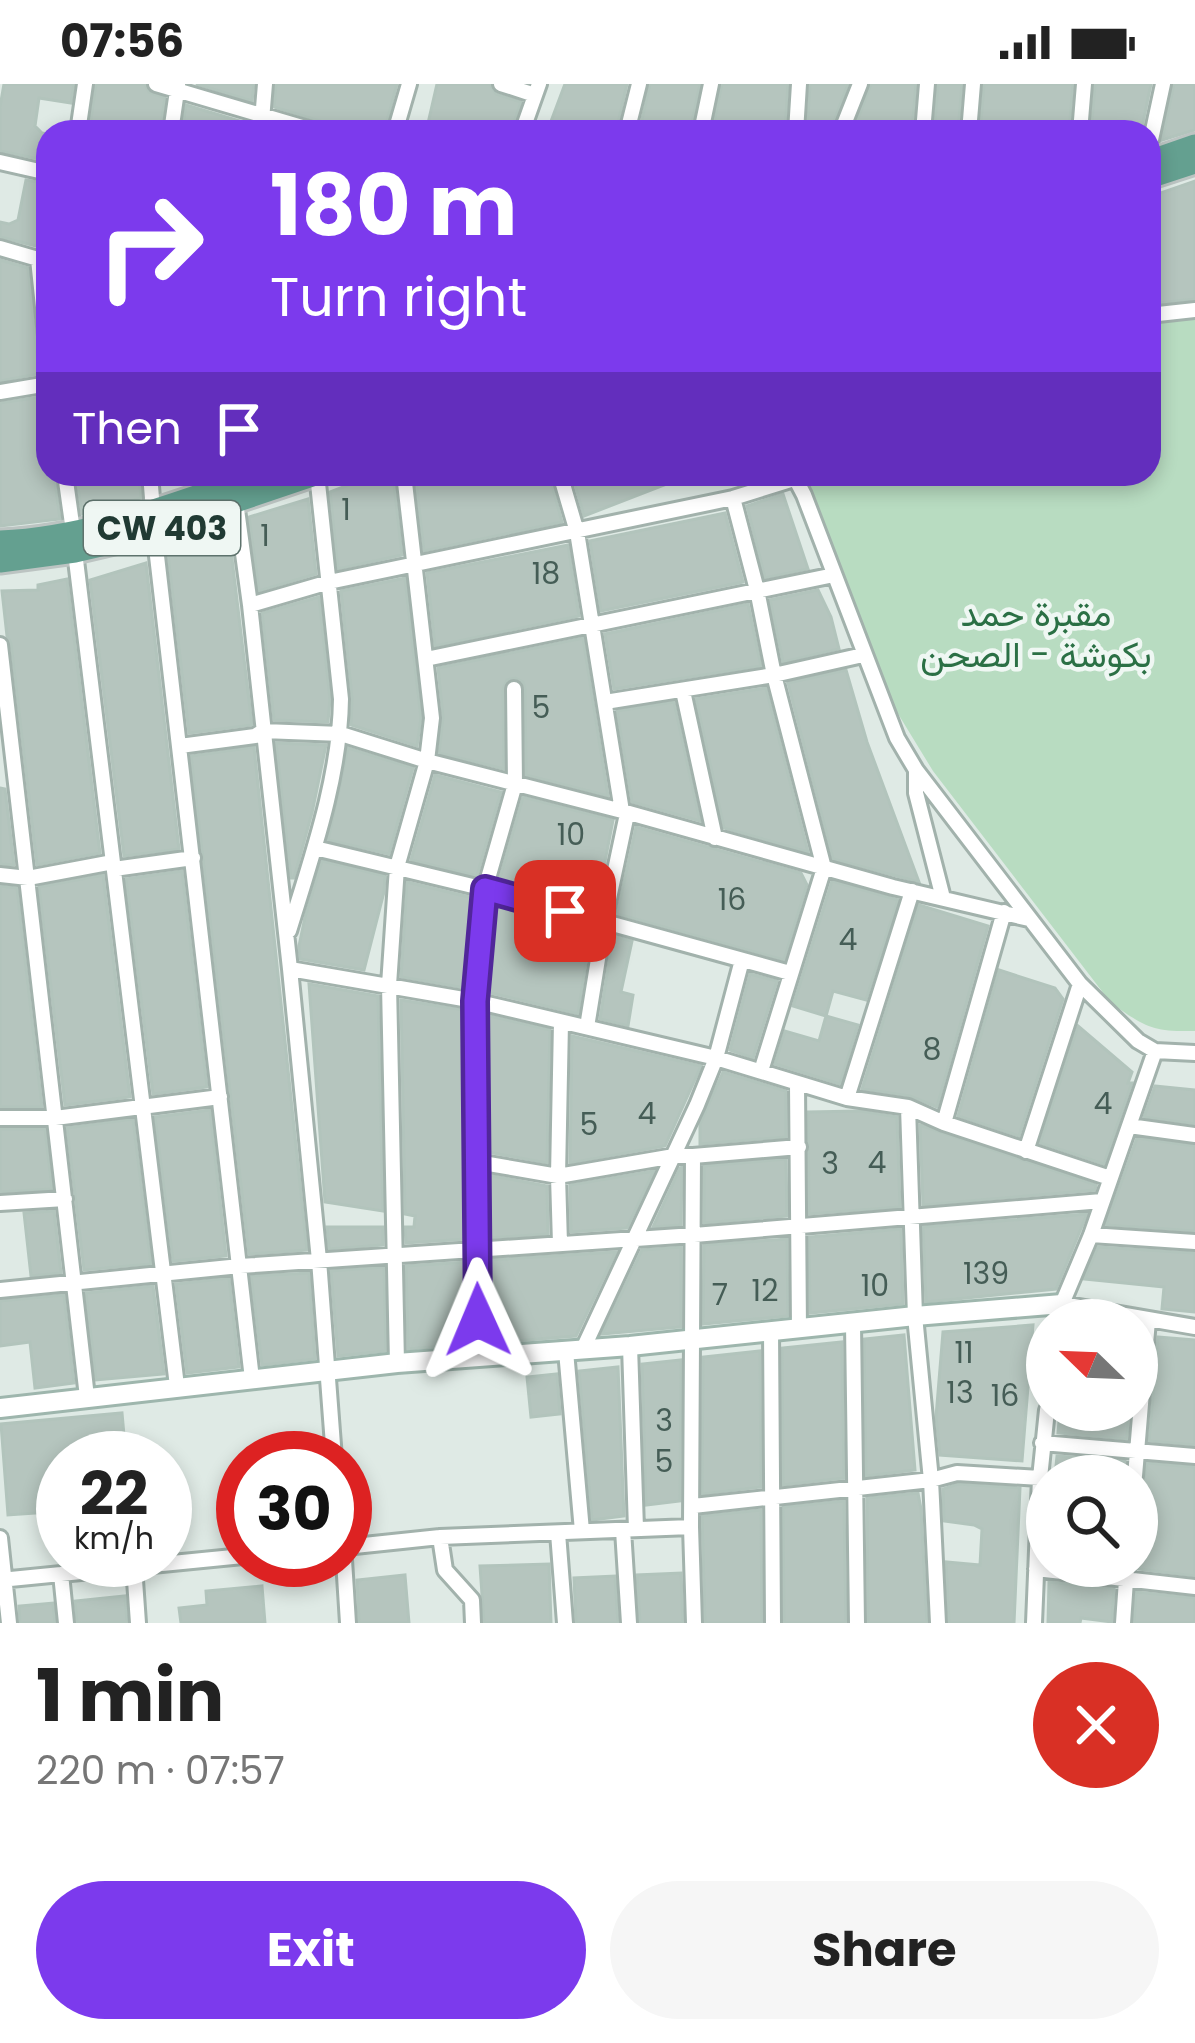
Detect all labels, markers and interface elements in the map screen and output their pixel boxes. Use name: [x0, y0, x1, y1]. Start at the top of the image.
text: 07:56: [60, 10, 184, 73]
text: 180 m: [270, 147, 518, 264]
icon: right: [72, 168, 228, 324]
text: Turn right: [270, 259, 527, 335]
icon: arrive: [206, 396, 272, 462]
text: Then: [72, 397, 182, 460]
house number: 1: [341, 488, 351, 531]
road number: CW 403: [84, 501, 240, 555]
house number: 1: [260, 514, 270, 557]
house number: 18: [532, 552, 560, 595]
park label: مقبرة حمد بكوشة - الصحن: [920, 588, 1152, 680]
house number: 5: [532, 686, 550, 729]
house number: 10: [557, 813, 585, 856]
pin: [514, 860, 616, 962]
icon: arrive: [532, 878, 598, 944]
house number: 16: [718, 878, 746, 921]
house number: 4: [839, 918, 857, 961]
house number: 8: [923, 1028, 941, 1071]
house number: 4: [1094, 1082, 1112, 1125]
house number: 4: [638, 1092, 656, 1135]
house number: 5: [580, 1103, 598, 1146]
house number: 4: [868, 1141, 886, 1184]
house number: 3: [821, 1142, 839, 1185]
house number: 139: [963, 1252, 1009, 1295]
position arrow: [415, 1257, 541, 1383]
house number: 10: [861, 1264, 889, 1307]
house number: 12: [752, 1269, 778, 1312]
house number: 7: [712, 1273, 728, 1316]
north arrow: [1026, 1299, 1158, 1431]
map controls: [1026, 1299, 1158, 1587]
house number: 11: [954, 1331, 974, 1374]
house number: 13: [946, 1371, 974, 1414]
house number: 16: [991, 1374, 1019, 1417]
house number: 3: [655, 1399, 673, 1442]
speed limit sign: 30: [216, 1431, 372, 1587]
house number: 5: [655, 1440, 673, 1483]
text: 22: [80, 1452, 148, 1536]
button: search: [1026, 1455, 1158, 1587]
text: km/h: [74, 1517, 154, 1560]
text: 1 min: [36, 1645, 224, 1746]
button: close: [1033, 1662, 1159, 1788]
text: 220 m · 07:57: [36, 1743, 285, 1798]
button: Exit: [36, 1881, 586, 2019]
button: Share: [610, 1881, 1159, 2019]

